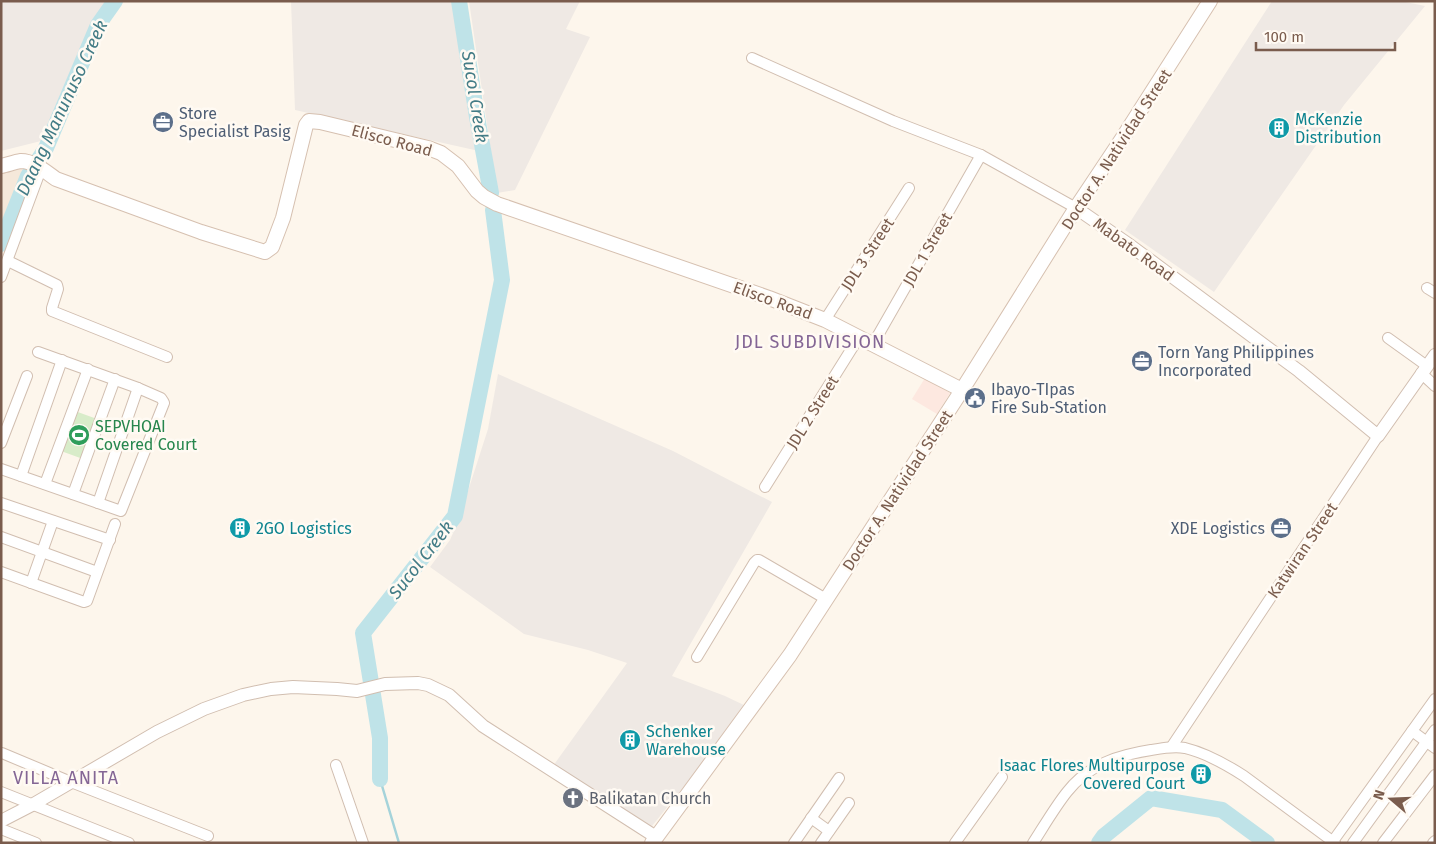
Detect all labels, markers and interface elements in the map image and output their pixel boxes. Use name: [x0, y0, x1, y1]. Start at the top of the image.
water label: Daang Manunuso Creek: [12, 17, 112, 199]
scale bar: [1256, 20, 1395, 52]
text: 100 m: [1264, 28, 1304, 46]
water label: Sucol Creek: [457, 48, 493, 145]
street label: Doctor A. Natividad Street: [1057, 65, 1176, 233]
place label: Store Specialist Pasig: [179, 104, 291, 141]
office icon: Store Specialist Pasig: [151, 110, 175, 134]
place label: McKenzie Distribution: [1295, 110, 1382, 147]
building icon: McKenzie Distribution: [1267, 116, 1291, 140]
street label: Elisco Road: [349, 121, 434, 160]
street label: JDL 1 Street: [899, 209, 956, 289]
street label: JDL 3 Street: [837, 214, 898, 294]
street label: Mabato Road: [1090, 214, 1178, 285]
street label: Elisco Road: [731, 277, 815, 324]
district label: JDL SUBDIVISION: [735, 331, 885, 353]
place label: Torn Yang Philippines Incorporated: [1158, 343, 1314, 380]
office icon: Torn Yang Philippines Incorporated: [1130, 349, 1154, 373]
street label: JDL 2 Street: [782, 372, 843, 452]
place label: Ibayo-TIpas Fire Sub-Station: [991, 380, 1107, 417]
public building icon: Ibayo-TIpas Fire Sub-Station: [963, 386, 987, 410]
street label: Doctor A. Natividad Street: [838, 406, 957, 574]
place label: SEPVHOAI Covered Court: [95, 417, 197, 454]
sports icon: SEPVHOAI Covered Court: [67, 423, 91, 447]
street label: Katwiran Street: [1263, 499, 1341, 602]
building icon: 2GO Logistics: [228, 516, 252, 540]
office icon: XDE Logistics: [1269, 516, 1293, 540]
water label: Sucol Creek: [383, 517, 458, 604]
place label: 2GO Logistics: [256, 519, 352, 538]
place label: XDE Logistics: [1171, 519, 1265, 538]
place label: Schenker Warehouse: [646, 722, 726, 759]
building icon: Schenker Warehouse: [618, 728, 642, 752]
place label: Isaac Flores Multipurpose Covered Court: [999, 756, 1185, 793]
building icon: Isaac Flores Multipurpose Covered Court: [1189, 762, 1213, 786]
district label: VILLA ANITA: [13, 767, 119, 789]
north arrow: [1366, 774, 1416, 824]
church icon: Balikatan Church: [561, 786, 585, 810]
text: N: [1370, 788, 1389, 802]
place label: Balikatan Church: [589, 789, 711, 808]

